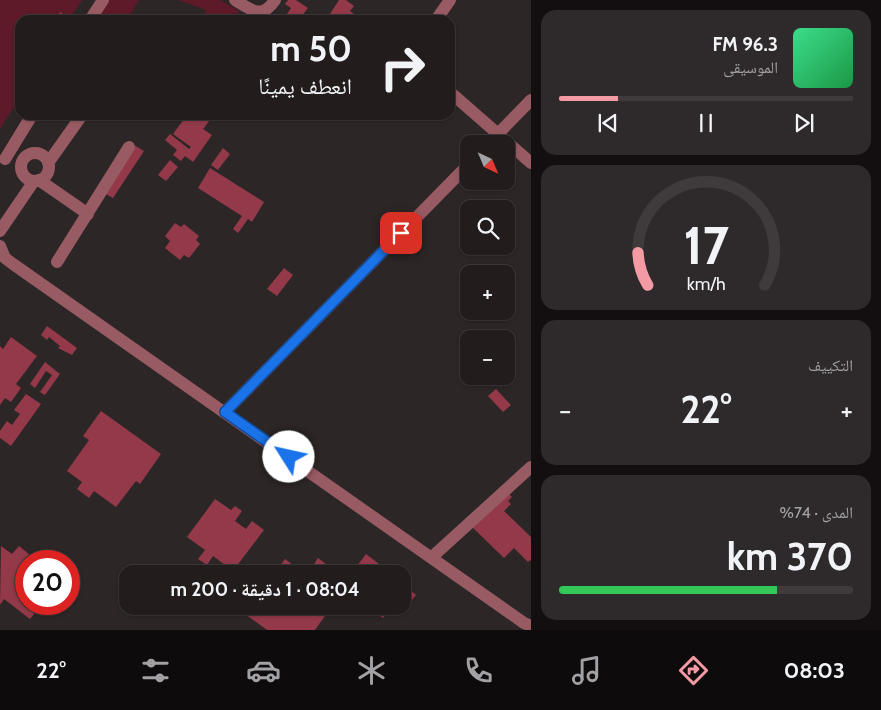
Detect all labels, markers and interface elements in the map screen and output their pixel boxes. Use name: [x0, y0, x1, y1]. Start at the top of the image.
text: 50 m: [270, 27, 352, 70]
text: 96.3 FM: [712, 33, 778, 56]
icon: right: [370, 35, 435, 100]
text: الموسيقى: [723, 58, 778, 77]
text: انعطف يمينًا: [258, 73, 352, 100]
icon: previous: [594, 109, 622, 137]
icon: pause: [692, 109, 720, 137]
icon: next: [790, 109, 818, 137]
north arrow: [460, 135, 515, 190]
map controls: [460, 135, 515, 385]
button: search: [460, 200, 515, 255]
pin: [380, 212, 422, 254]
text: 17: [683, 214, 729, 277]
icon: arrive: [387, 219, 415, 247]
button: +: [460, 265, 515, 320]
text: km/h: [686, 273, 726, 294]
button: −: [460, 330, 515, 385]
text: التكييف: [808, 356, 853, 375]
text: 22°: [680, 386, 732, 433]
text: −: [559, 393, 571, 427]
text: +: [841, 393, 853, 427]
position arrow: [262, 430, 314, 482]
text: المدى · 74%: [780, 503, 853, 522]
text: 370 km: [727, 533, 853, 580]
speed limit sign: 20: [15, 550, 80, 615]
text: 08:04 · 1 دقيقة · 200 m: [170, 578, 360, 601]
icon: filters: [138, 653, 173, 688]
icon: car: [246, 653, 281, 688]
icon: climate: [354, 653, 389, 688]
icon: phone: [461, 653, 496, 688]
icon: music: [569, 653, 604, 688]
icon: directions: [676, 653, 711, 688]
text: 22°: [36, 657, 66, 684]
text: 08:03: [784, 657, 845, 684]

